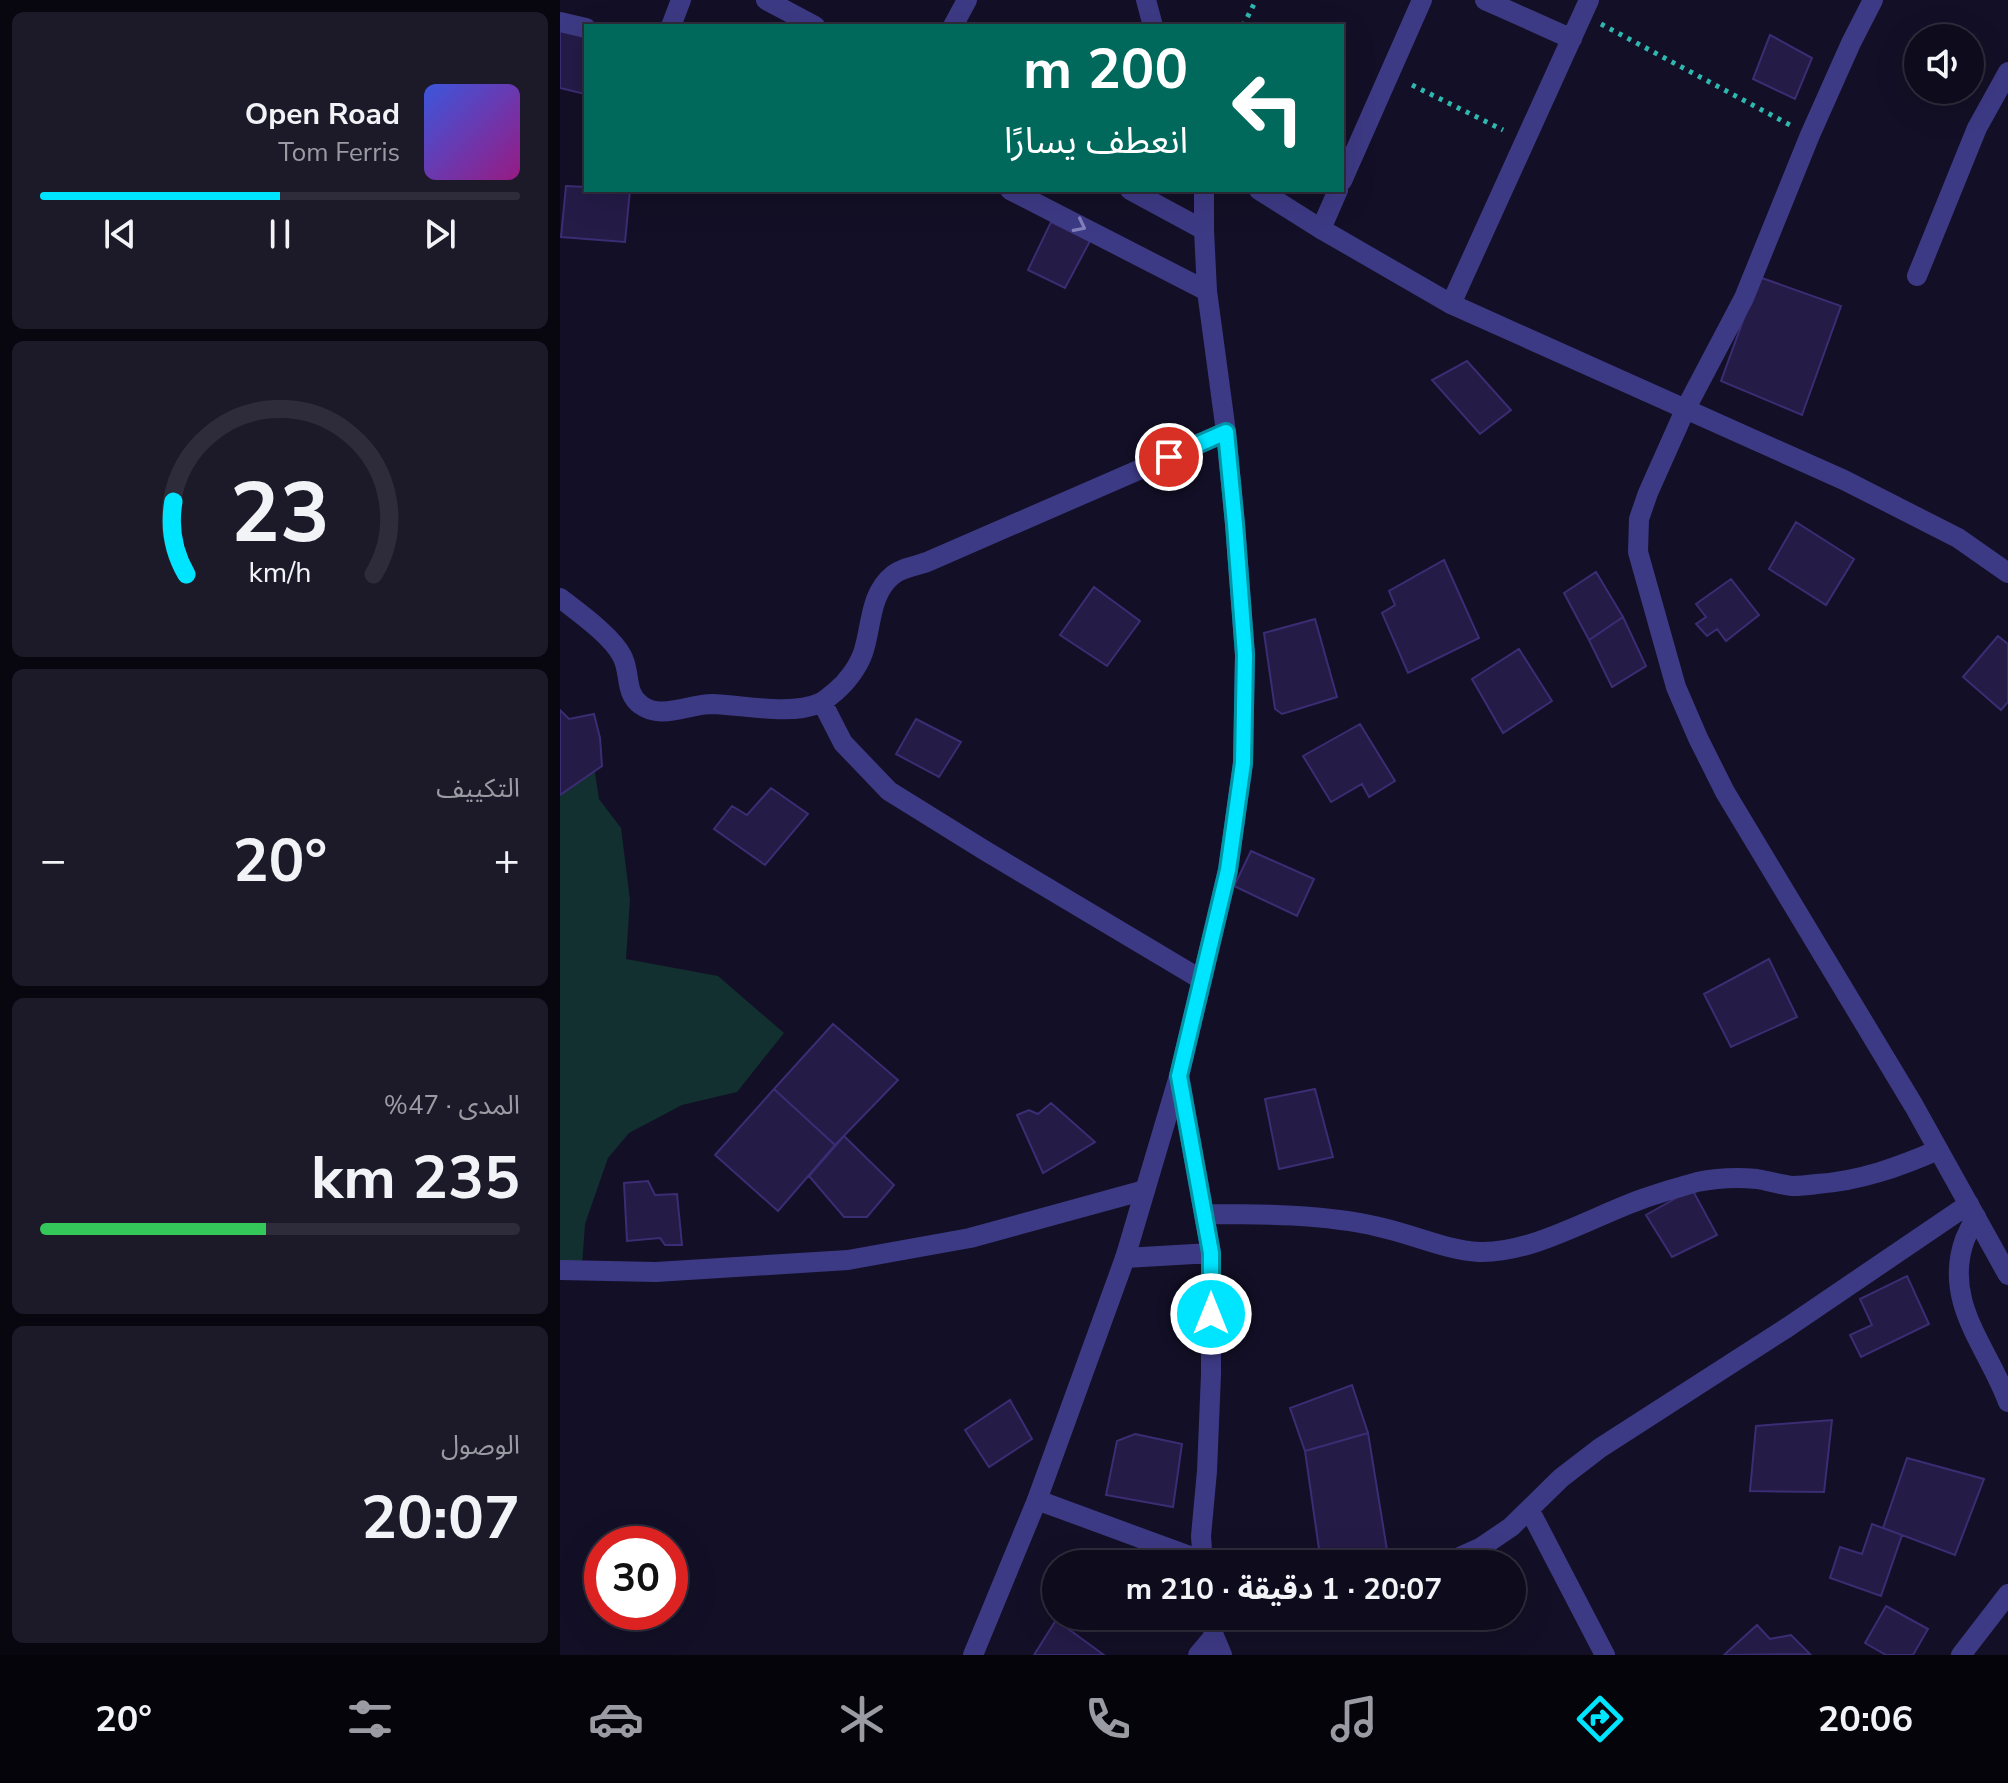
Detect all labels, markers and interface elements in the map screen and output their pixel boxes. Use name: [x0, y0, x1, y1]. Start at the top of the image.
map controls: [1904, 24, 1984, 104]
button: sound: [1904, 24, 1984, 104]
text: 200 m: [1023, 31, 1188, 108]
icon: left: [1216, 56, 1320, 160]
text: Open Road: [245, 94, 400, 135]
text: انعطف يسارًا: [1004, 117, 1188, 166]
text: Tom Ferris: [278, 135, 400, 170]
icon: previous: [98, 212, 142, 256]
icon: pause: [258, 212, 302, 256]
icon: next: [418, 212, 462, 256]
one-way arrow: [1071, 216, 1086, 231]
pin: [1135, 423, 1203, 491]
icon: arrive: [1147, 435, 1191, 479]
text: 23: [230, 456, 330, 569]
text: km/h: [249, 553, 311, 592]
text: التكييف: [436, 771, 520, 806]
text: 20°: [233, 820, 327, 902]
text: −: [40, 831, 66, 891]
text: +: [494, 831, 520, 891]
text: المدى · 47%: [384, 1088, 520, 1123]
text: 235 km: [311, 1137, 520, 1219]
position arrow: [1169, 1272, 1253, 1356]
text: الوصول: [441, 1428, 520, 1463]
text: 20:07: [361, 1477, 520, 1559]
speed limit sign: 30: [584, 1526, 688, 1630]
text: 20:07 · 1 دقيقة · 210 m: [1126, 1569, 1442, 1610]
icon: filters: [342, 1691, 398, 1747]
icon: car: [588, 1691, 644, 1747]
icon: climate: [834, 1691, 890, 1747]
icon: phone: [1080, 1691, 1136, 1747]
icon: music: [1326, 1691, 1382, 1747]
icon: directions: [1572, 1691, 1628, 1747]
text: 20°: [95, 1695, 152, 1744]
text: 20:06: [1818, 1695, 1913, 1744]

